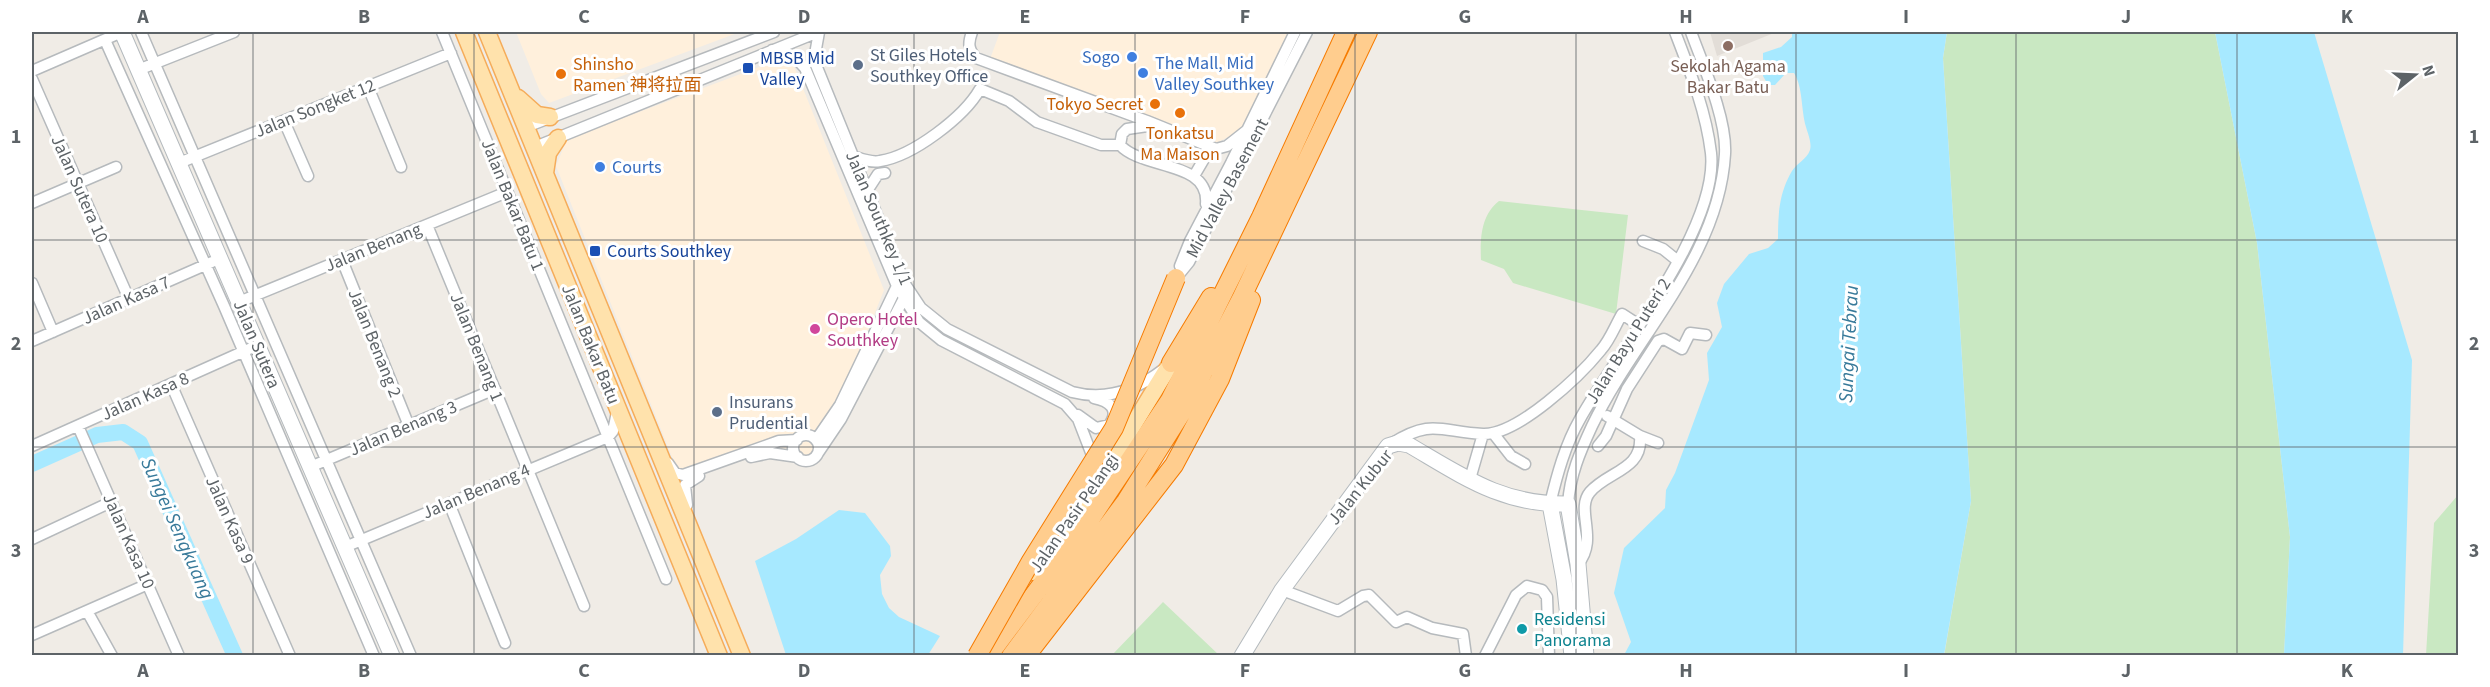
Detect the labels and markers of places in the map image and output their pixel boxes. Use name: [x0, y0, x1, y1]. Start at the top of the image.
marker: Sekolah Agama Bakar Batu: [1721, 39, 1735, 53]
place label: St Giles Hotels Southkey Office: [870, 43, 988, 89]
place label: Sogo: [1082, 45, 1120, 70]
place label: MBSB Mid Valley: [760, 46, 835, 92]
marker: Sogo: [1125, 50, 1139, 64]
place label: The Mall, Mid Valley Southkey: [1155, 51, 1275, 97]
place label: Shinsho Ramen 神将拉面: [573, 52, 702, 98]
place label: Sekolah Agama Bakar Batu: [1670, 54, 1786, 100]
marker: St Giles Hotels Southkey Office: [851, 58, 865, 72]
marker: MBSB Mid Valley: [741, 61, 755, 75]
marker: The Mall, Mid Valley Southkey: [1136, 66, 1150, 80]
marker: Shinsho Ramen 神将拉面: [554, 67, 568, 81]
place label: Tokyo Secret: [1047, 92, 1143, 117]
marker: Tokyo Secret: [1148, 97, 1162, 111]
marker: Tonkatsu Ma Maison: [1173, 106, 1187, 120]
place label: Tonkatsu Ma Maison: [1140, 121, 1220, 167]
place label: Courts: [612, 155, 662, 180]
marker: Courts: [593, 160, 607, 174]
place label: Courts Southkey: [607, 239, 732, 264]
marker: Courts Southkey: [588, 244, 602, 258]
place label: Opero Hotel Southkey: [827, 307, 918, 353]
marker: Opero Hotel Southkey: [808, 322, 822, 336]
place label: Insurans Prudential: [729, 390, 808, 436]
marker: Insurans Prudential: [710, 405, 724, 419]
place label: Residensi Panorama: [1534, 607, 1611, 653]
marker: Residensi Panorama: [1515, 622, 1529, 636]

